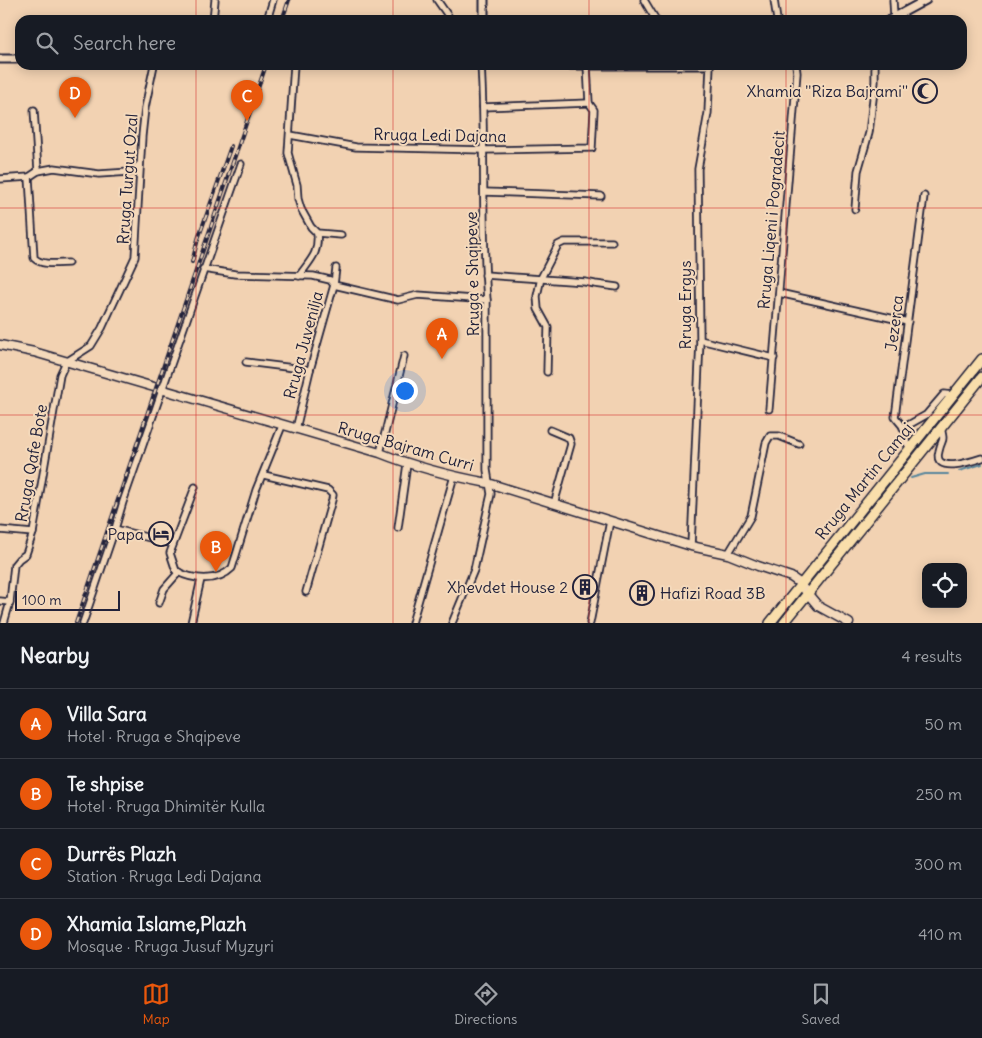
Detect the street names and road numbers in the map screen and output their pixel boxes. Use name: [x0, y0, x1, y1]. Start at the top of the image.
street label: Rruga Turgut Ozal: [112, 113, 142, 245]
street label: Rruga Ledi Dajana: [373, 124, 507, 146]
street label: Rruga Liqeni i Pogradecit: [753, 129, 789, 310]
street label: Rruga e Shqipeve: [461, 211, 483, 337]
street label: Rruga Ergys: [675, 261, 695, 349]
street label: Rruga Juvenilja: [279, 289, 327, 401]
street label: Jezerca: [881, 294, 907, 352]
street label: Rruga Qafe Bote: [11, 402, 51, 524]
street label: Rruga Bajram Curri: [336, 417, 476, 475]
street label: Rruga Martin Camaj: [811, 418, 917, 544]

